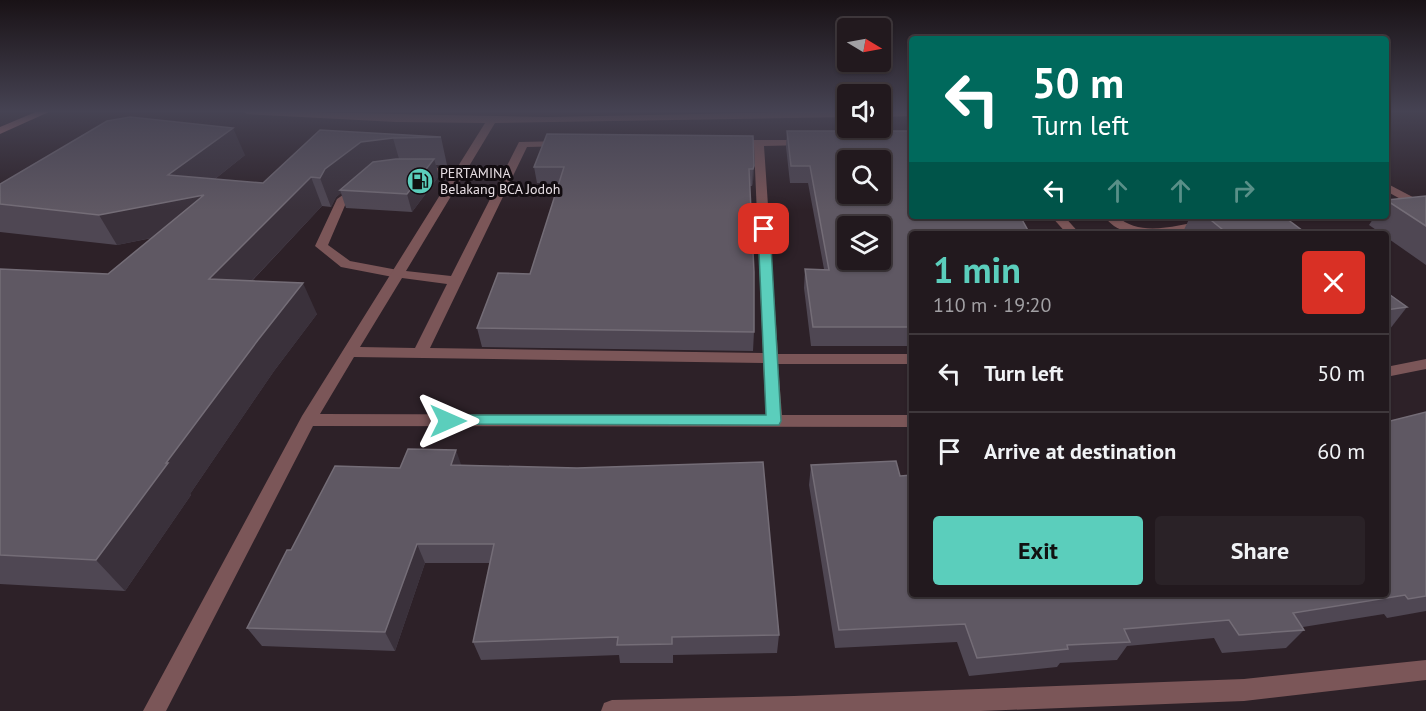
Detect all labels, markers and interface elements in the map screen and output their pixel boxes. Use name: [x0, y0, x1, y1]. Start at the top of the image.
north arrow: [837, 18, 891, 72]
map controls: [837, 18, 891, 270]
text: 50 m: [1032, 55, 1124, 110]
icon: left: [933, 60, 1011, 138]
button: sound: [837, 84, 891, 138]
text: Turn left: [1032, 108, 1129, 142]
button: search: [837, 150, 891, 204]
place label: PERTAMINA Belakang BCA Jodoh: [440, 164, 560, 198]
fuel station icon: PERTAMINA Belakang BCA Jodoh: [405, 166, 435, 196]
icon: left: [1038, 174, 1071, 207]
icon: ahead: [1101, 174, 1134, 207]
icon: ahead: [1164, 174, 1197, 207]
icon: right: [1227, 174, 1260, 207]
pin: [738, 203, 789, 254]
icon: arrive: [747, 212, 780, 245]
button: layers: [837, 216, 891, 270]
text: 1 min: [933, 246, 1021, 293]
button: close: [1302, 251, 1365, 314]
text: 110 m · 19:20: [933, 292, 1051, 318]
icon: left: [933, 357, 966, 390]
text: Turn left: [984, 359, 1064, 387]
text: 50 m: [1317, 359, 1365, 387]
position arrow: [416, 389, 480, 453]
icon: arrive: [933, 435, 966, 468]
text: Arrive at destination: [984, 437, 1176, 465]
text: 60 m: [1317, 437, 1365, 465]
button: Exit: [933, 516, 1143, 585]
button: Share: [1155, 516, 1365, 585]

